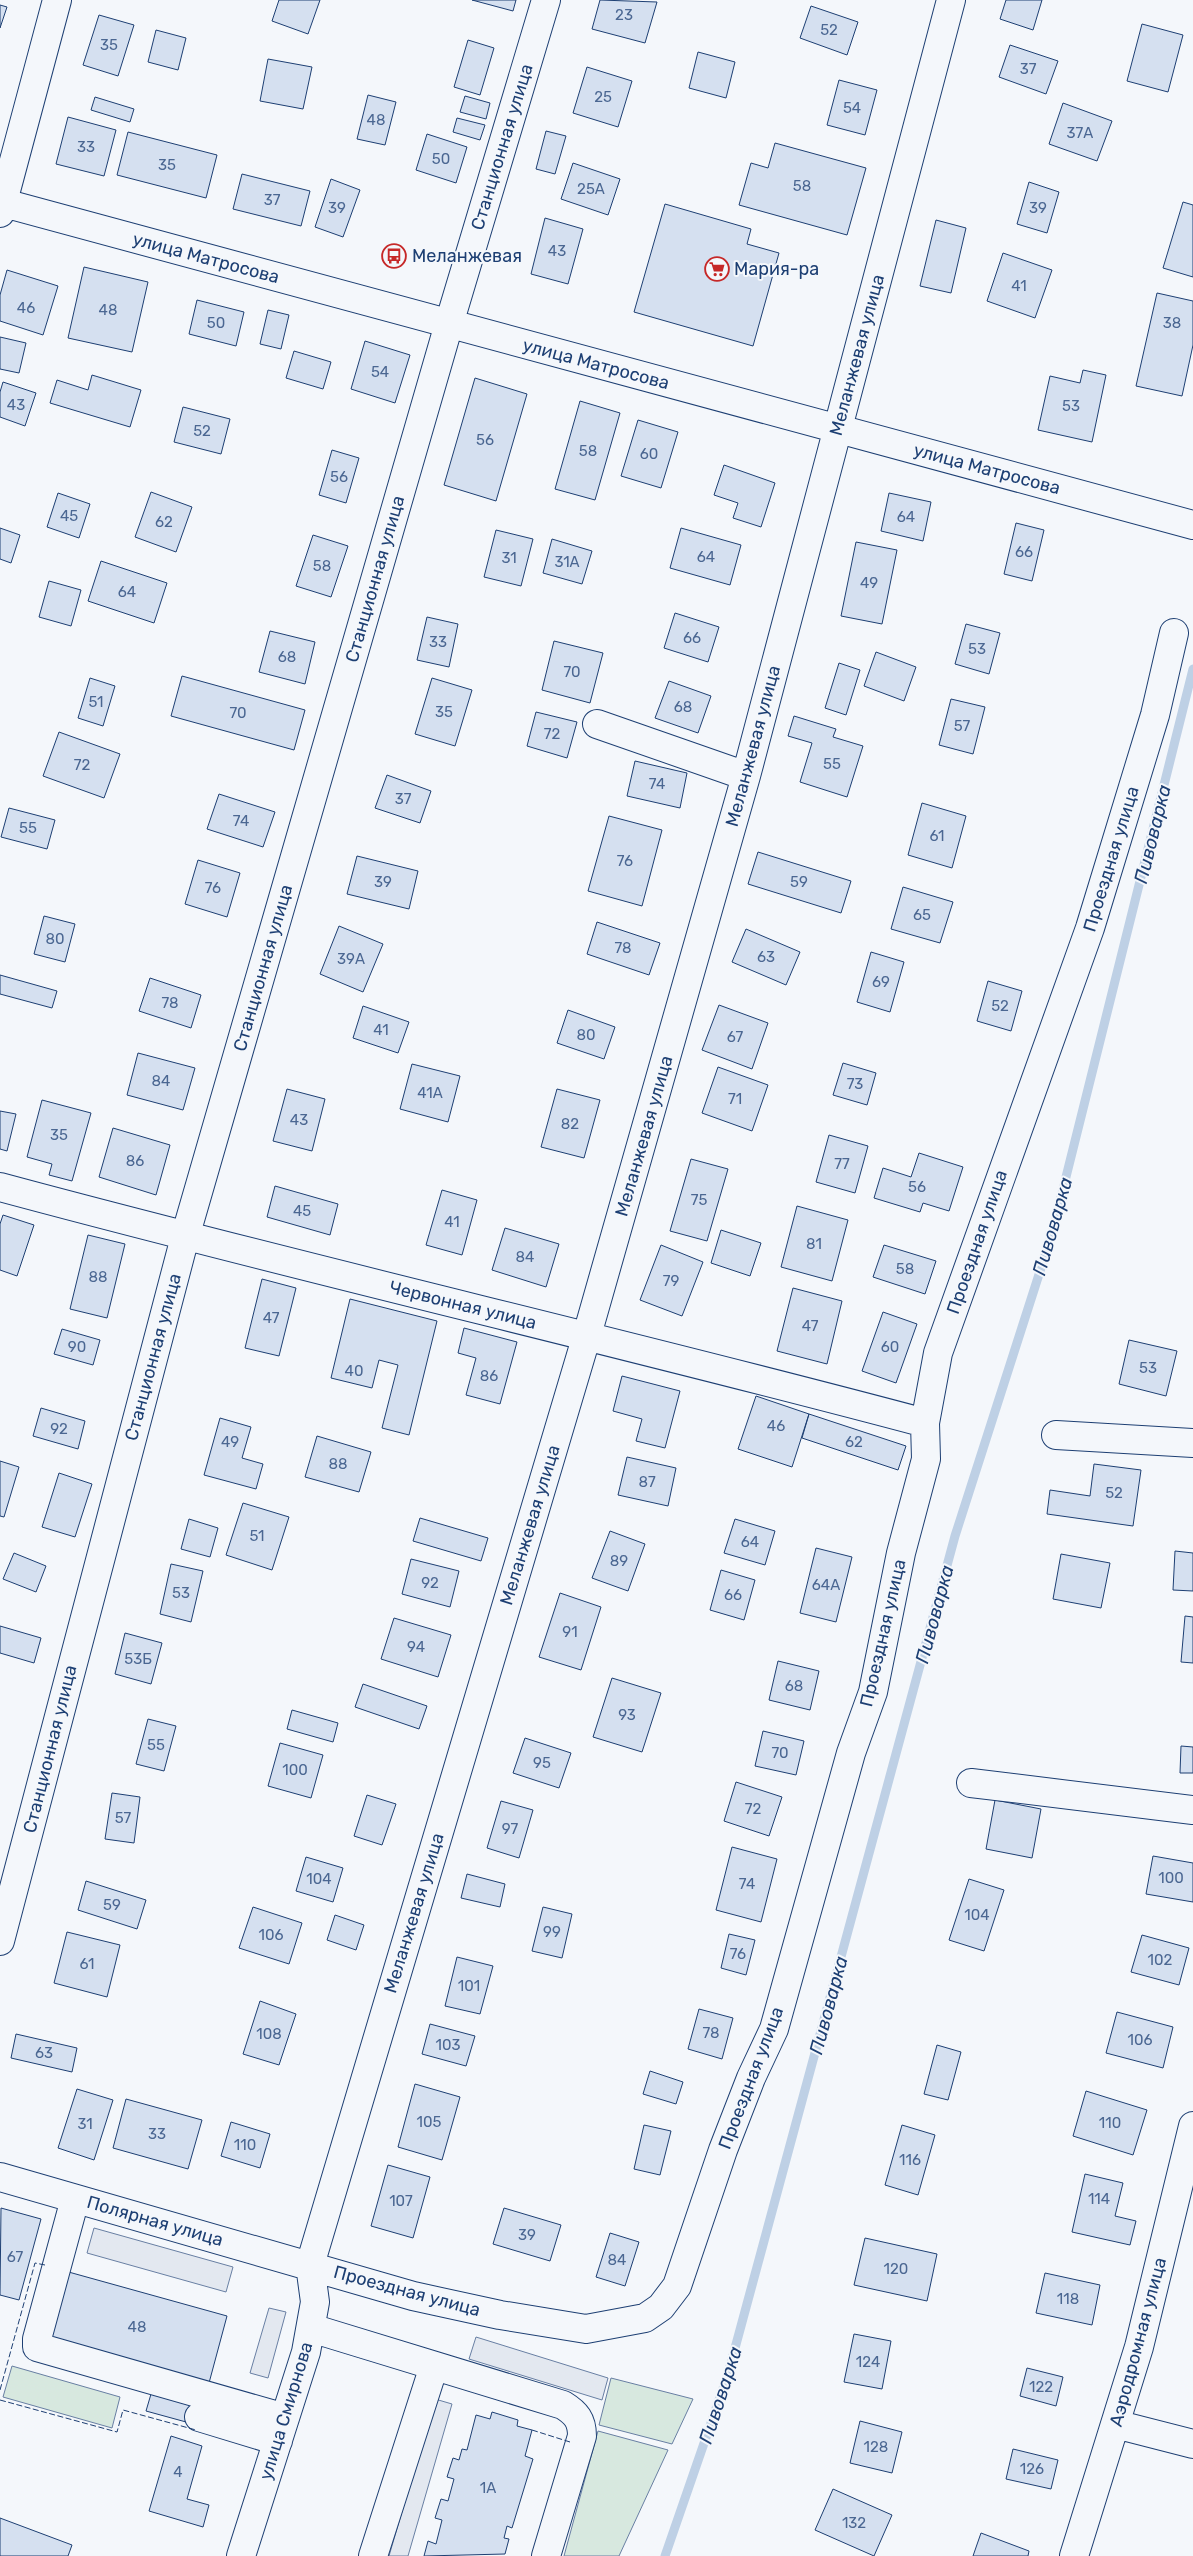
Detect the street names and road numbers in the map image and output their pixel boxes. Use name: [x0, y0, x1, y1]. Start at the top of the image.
street label: Станционная улица: [466, 61, 538, 233]
street label: улица Матросова: [130, 228, 282, 288]
street label: Меланжевая улица: [825, 272, 889, 438]
street label: улица Матросова: [520, 334, 672, 394]
street label: улица Матросова: [911, 439, 1063, 499]
street label: Станционная улица: [341, 493, 409, 665]
street label: Меланжевая улица: [721, 663, 785, 829]
street label: Проездная улица: [1078, 784, 1144, 934]
street label: Станционная улица: [229, 882, 297, 1054]
street label: Меланжевая улица: [611, 1053, 677, 1219]
street label: Проездная улица: [942, 1167, 1012, 1317]
street label: Станционная улица: [120, 1271, 186, 1443]
street label: Червонная улица: [387, 1276, 539, 1334]
street label: Меланжевая улица: [495, 1442, 565, 1608]
street label: Проездная улица: [855, 1557, 911, 1709]
street label: Станционная улица: [18, 1663, 82, 1835]
street label: Меланжевая улица: [379, 1830, 449, 1996]
street label: Проездная улица: [714, 2004, 788, 2152]
street label: Полярная улица: [84, 2191, 226, 2251]
street label: Аэродромная улица: [1105, 2255, 1171, 2429]
street label: Проездная улица: [331, 2261, 483, 2321]
street label: улица Смирнова: [255, 2339, 317, 2483]

